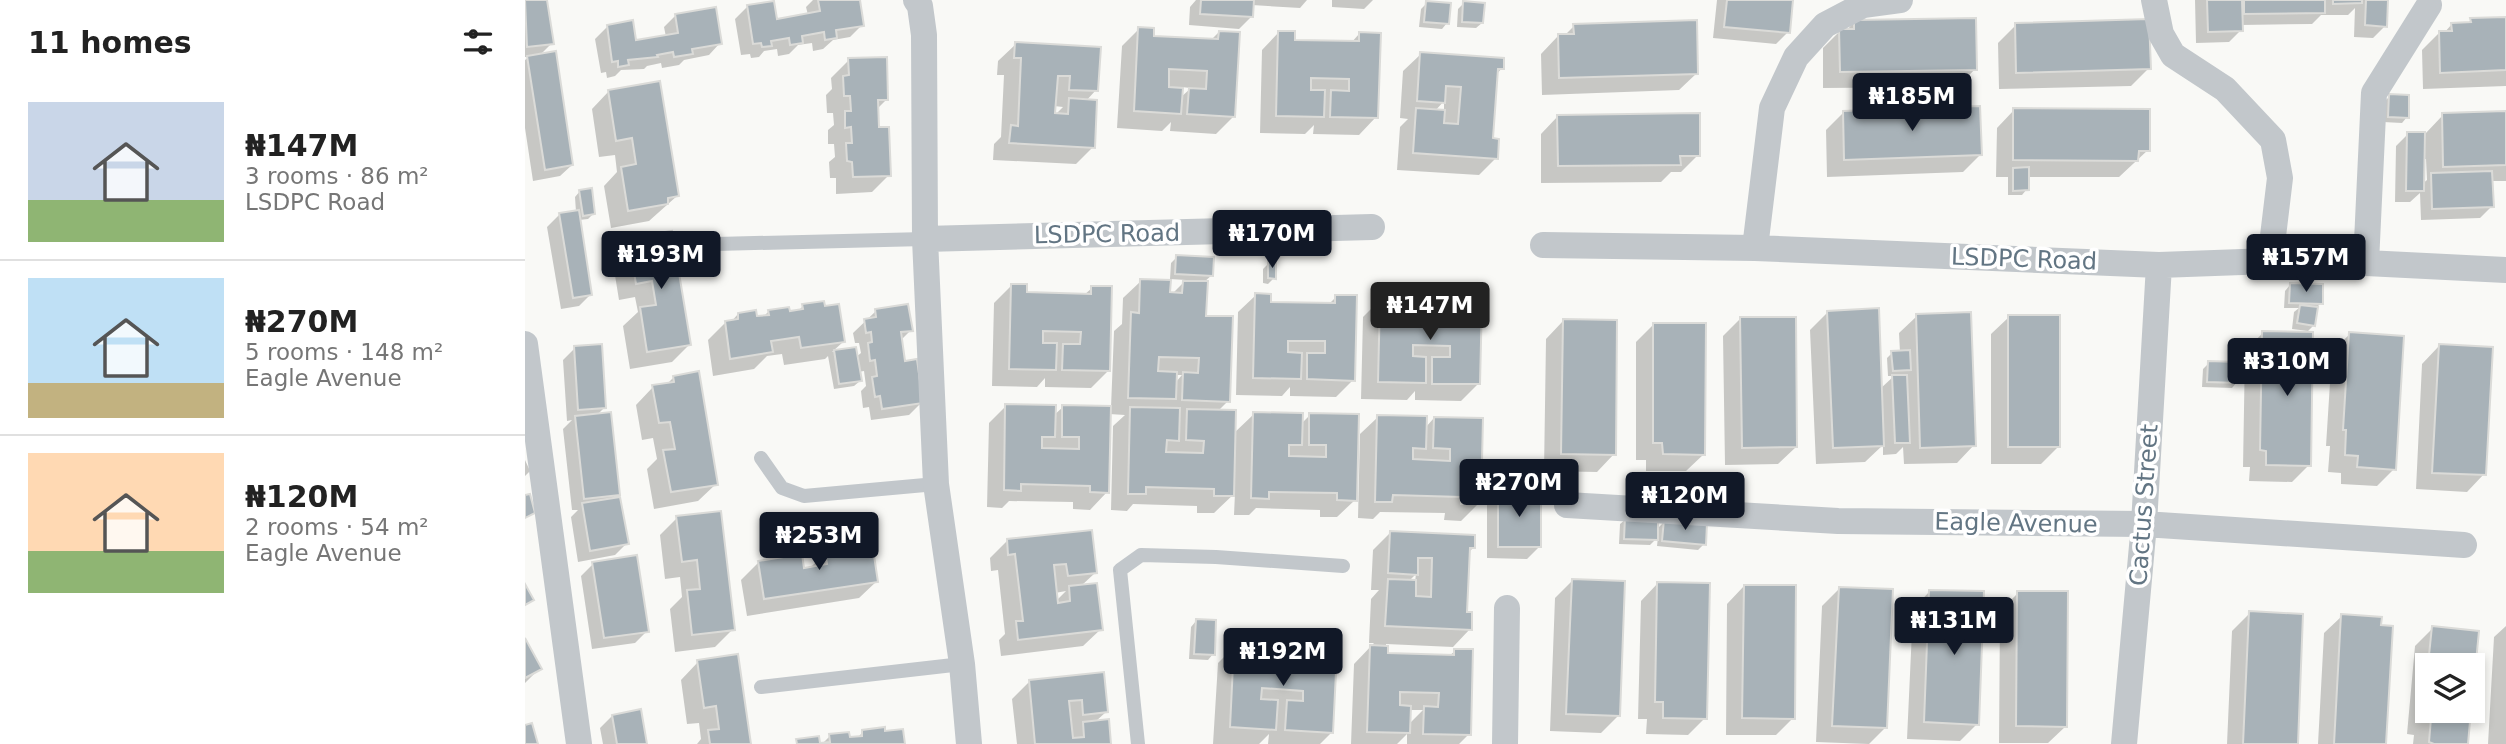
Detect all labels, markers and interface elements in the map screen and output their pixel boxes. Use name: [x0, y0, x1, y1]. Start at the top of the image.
icon: filters: [459, 23, 497, 61]
text: 11 homes: [28, 25, 192, 60]
pin: ₦185M: [1863, 74, 1961, 133]
text: ₦185M: [1869, 83, 1955, 109]
text: ₦147M: [245, 128, 358, 163]
icon: home: [84, 130, 168, 214]
text: 3 rooms · 86 m²: [245, 163, 429, 189]
text: LSDPC Road: [245, 189, 385, 215]
pin: ₦170M: [1223, 210, 1321, 270]
street label: LSDPC Road: [1034, 219, 1180, 249]
text: ₦170M: [1229, 220, 1315, 246]
pin: ₦193M: [612, 232, 710, 291]
pin: ₦157M: [2257, 234, 2355, 294]
text: ₦193M: [618, 241, 704, 267]
street label: LSDPC Road: [1950, 242, 2098, 276]
text: ₦157M: [2263, 244, 2349, 270]
pin: ₦147M: [1381, 282, 1479, 342]
text: ₦147M: [1387, 292, 1473, 318]
text: ₦270M: [245, 304, 358, 339]
icon: home: [84, 306, 168, 390]
pin: ₦310M: [2238, 338, 2336, 398]
text: 5 rooms · 148 m²: [245, 339, 443, 365]
text: ₦310M: [2244, 348, 2330, 374]
text: Eagle Avenue: [245, 365, 402, 391]
street label: Cactus Street: [2124, 423, 2164, 587]
pin: ₦270M: [1470, 460, 1568, 519]
text: ₦270M: [1476, 469, 1562, 495]
pin: ₦120M: [1636, 472, 1734, 532]
text: ₦120M: [245, 479, 358, 514]
icon: home: [84, 481, 168, 565]
text: ₦120M: [1642, 482, 1728, 508]
street label: Eagle Avenue: [1934, 508, 2098, 538]
pin: ₦253M: [770, 512, 868, 572]
text: 2 rooms · 54 m²: [245, 514, 429, 540]
text: ₦253M: [776, 522, 862, 548]
text: Eagle Avenue: [245, 540, 402, 566]
pin: ₦131M: [1905, 598, 2003, 657]
text: ₦131M: [1911, 607, 1997, 633]
pin: ₦192M: [1234, 628, 1332, 688]
text: ₦192M: [1240, 638, 1326, 664]
map controls: [2415, 653, 2485, 723]
button: layers: [2415, 653, 2485, 723]

